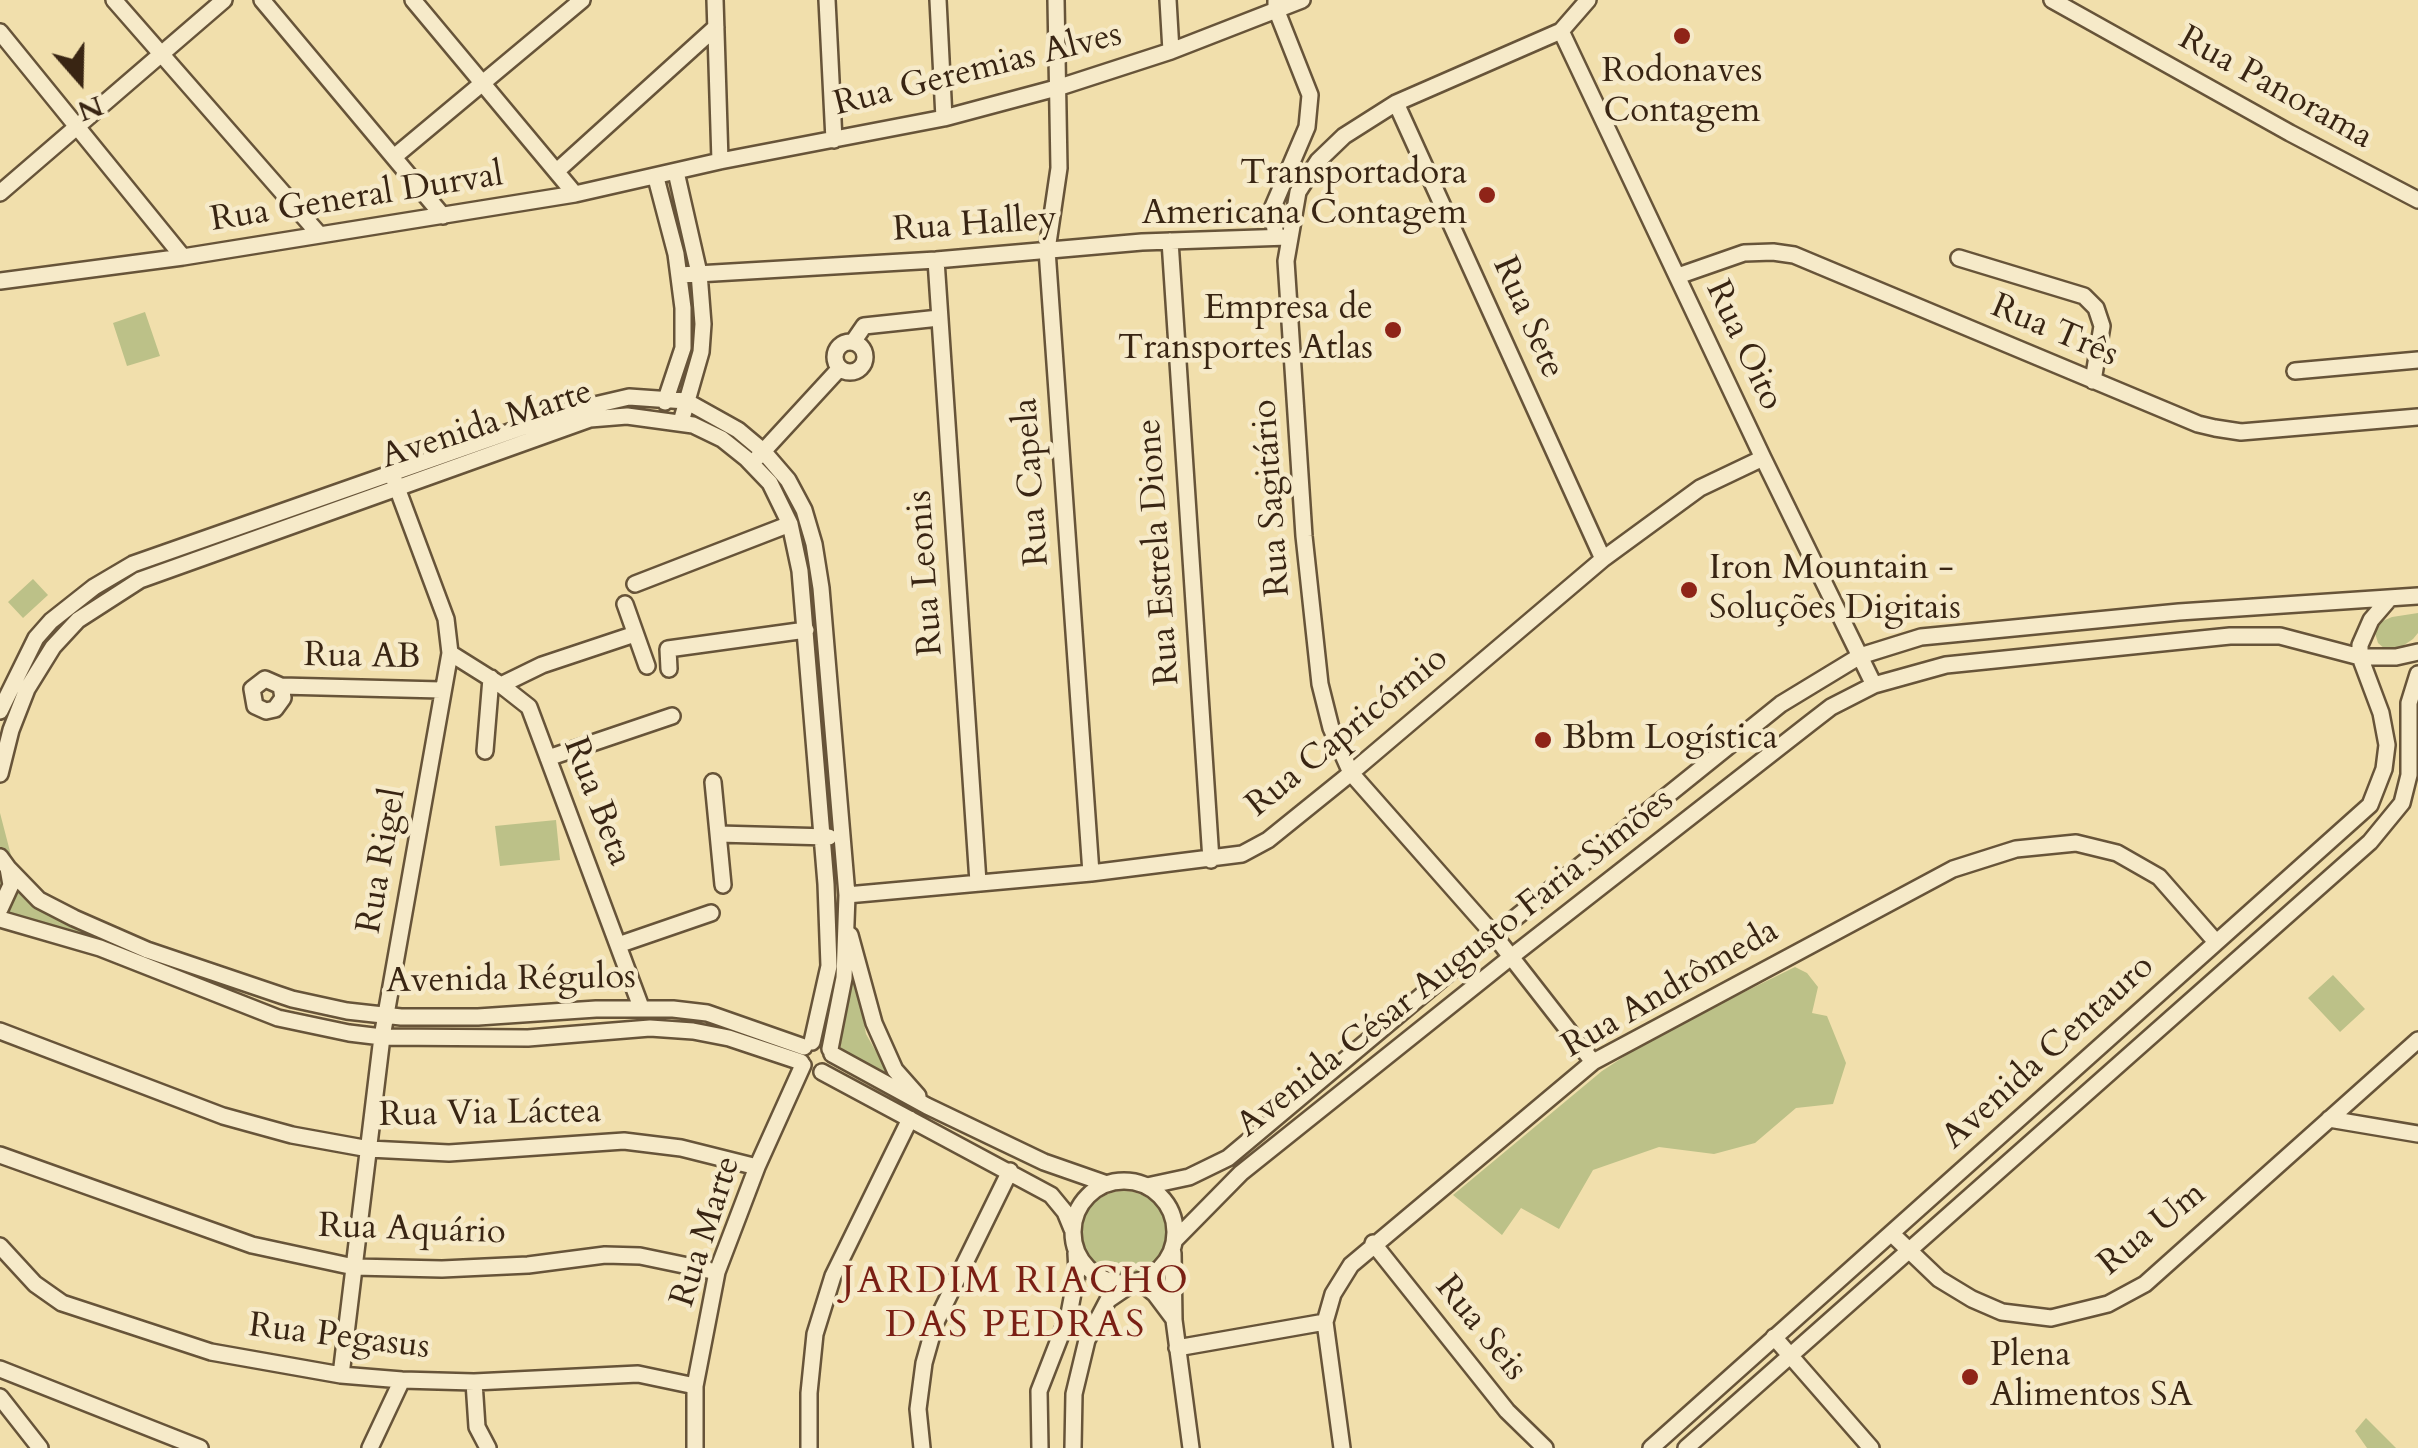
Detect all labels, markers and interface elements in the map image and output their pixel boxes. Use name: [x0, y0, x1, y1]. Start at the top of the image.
street label: Rua Geremias Alves: [830, 15, 1126, 127]
street label: Rua Panorama: [2171, 18, 2379, 160]
marker: Rodonaves Contagem: [1671, 25, 1693, 47]
north arrow: [30, 30, 130, 130]
place label: Rodonaves Contagem: [1601, 52, 1763, 134]
text: N: [72, 86, 108, 130]
place label: Transportadora Americana Contagem: [1142, 154, 1467, 236]
street label: Rua General Durval: [208, 155, 506, 243]
marker: Transportadora Americana Contagem: [1476, 184, 1498, 206]
street label: Rua Halley: [891, 199, 1059, 253]
street label: Rua Sete: [1482, 251, 1572, 385]
street label: Rua Oito: [1695, 275, 1791, 417]
street label: Rua Três: [1984, 286, 2124, 378]
place label: Empresa de Transportes Atlas: [1118, 289, 1373, 371]
marker: Empresa de Transportes Atlas: [1382, 319, 1404, 341]
street label: Avenida Marte: [376, 372, 598, 480]
street label: Rua Capela: [1006, 397, 1060, 567]
street label: Rua Sagitário: [1245, 398, 1301, 598]
street label: Rua Estrela Dione: [1130, 417, 1190, 687]
street label: Rua Leonis: [900, 489, 954, 657]
place label: Iron Mountain - Soluções Digitais: [1709, 549, 1961, 631]
marker: Iron Mountain - Soluções Digitais: [1678, 579, 1700, 601]
street label: Rua AB: [303, 636, 421, 680]
street label: Rua Capricórnio: [1239, 639, 1457, 827]
place label: Bbm Logística: [1563, 719, 1778, 761]
marker: Bbm Logística: [1532, 729, 1554, 751]
street label: Rua Beta: [552, 732, 640, 872]
street label: Avenida César Augusto Faria Simões: [1229, 780, 1683, 1148]
street label: Rua Rigel: [350, 785, 416, 937]
street label: Rua Andrômeda: [1556, 911, 1786, 1069]
street label: Avenida Centauro: [1934, 947, 2164, 1159]
street label: Avenida Régulos: [386, 958, 636, 1004]
street label: Rua Via Láctea: [378, 1092, 602, 1138]
street label: Rua Marte: [663, 1151, 751, 1313]
street label: Rua Um: [2091, 1174, 2215, 1286]
street label: Rua Aquário: [318, 1207, 506, 1255]
district label: JARDIM RIACHO DAS PEDRAS: [842, 1260, 1190, 1350]
street label: Rua Seis: [1425, 1268, 1535, 1390]
street label: Rua Pegasus: [246, 1306, 432, 1370]
place label: Plena Alimentos SA: [1990, 1336, 2193, 1418]
marker: Plena Alimentos SA: [1959, 1366, 1981, 1388]

